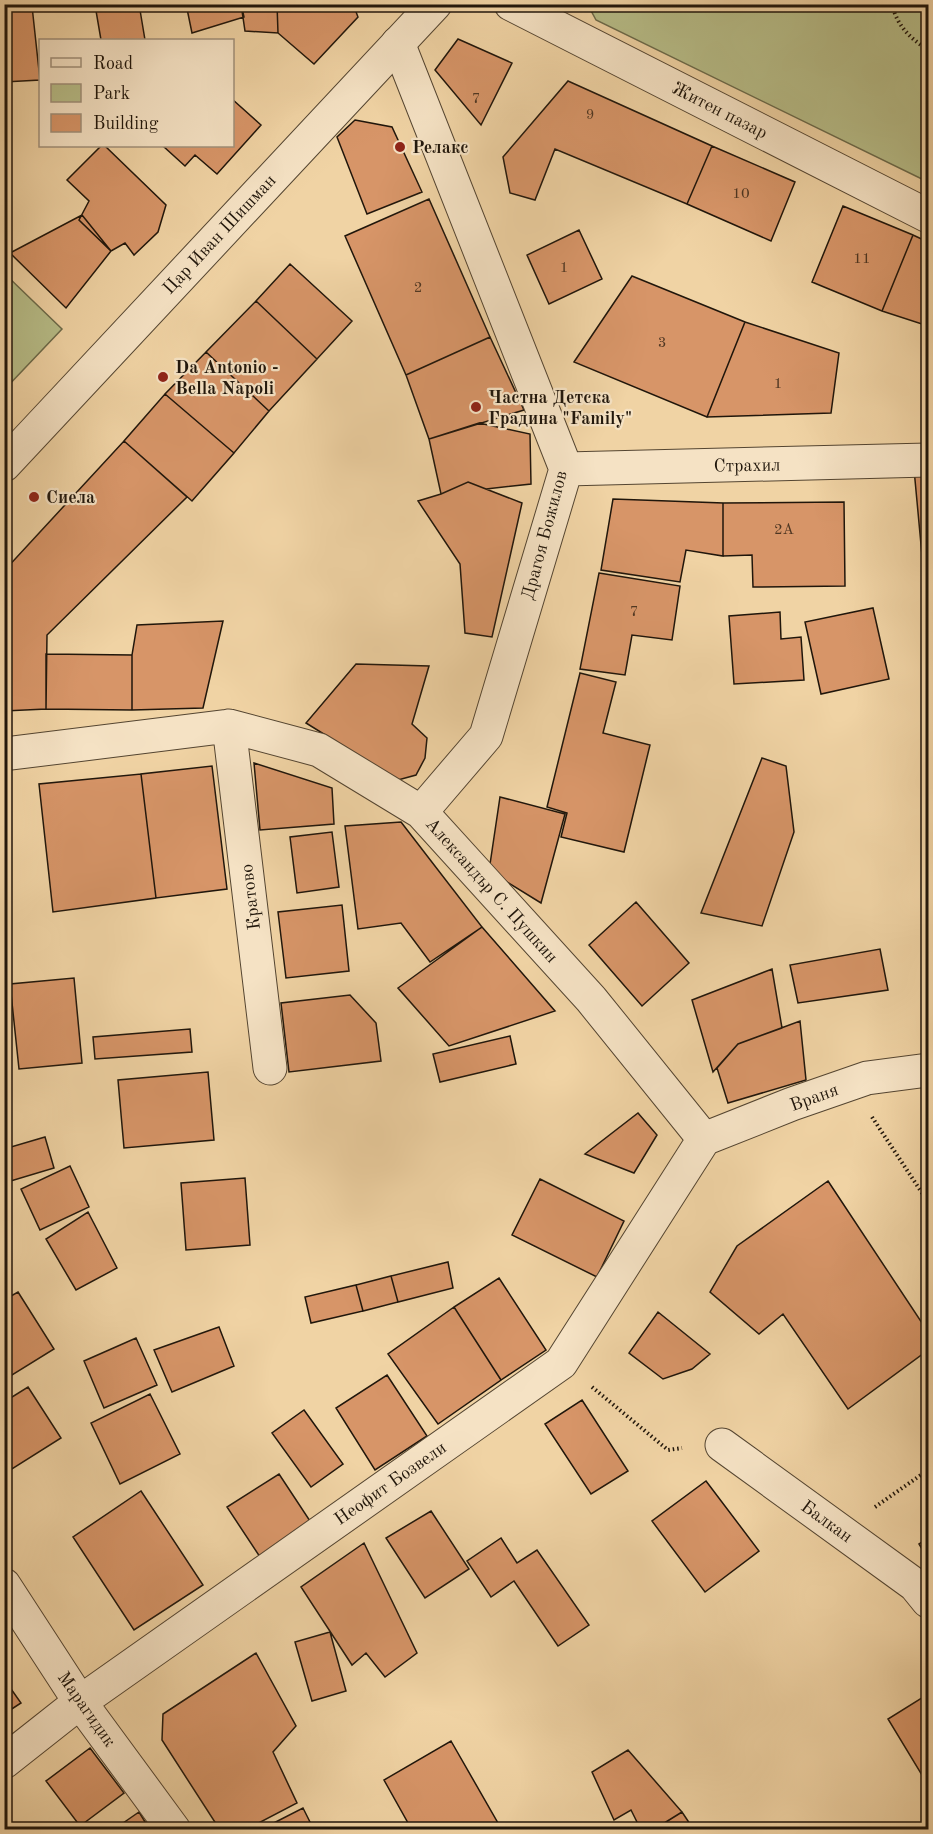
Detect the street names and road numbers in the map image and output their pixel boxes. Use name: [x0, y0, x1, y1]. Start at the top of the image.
street label: Житен пазар: [669, 79, 770, 143]
street label: Цар Иван Шишман: [160, 171, 280, 298]
street label: Страхил: [713, 456, 781, 476]
street label: Драгоя Божилов: [519, 469, 571, 602]
street label: Александър С. Пушкин: [422, 815, 561, 967]
street label: Кратово: [238, 863, 264, 931]
street label: Враня: [788, 1081, 841, 1115]
street label: Неофит Бозвели: [331, 1439, 450, 1530]
street label: Балкан: [797, 1497, 855, 1546]
street label: Марагидик: [54, 1669, 119, 1750]

